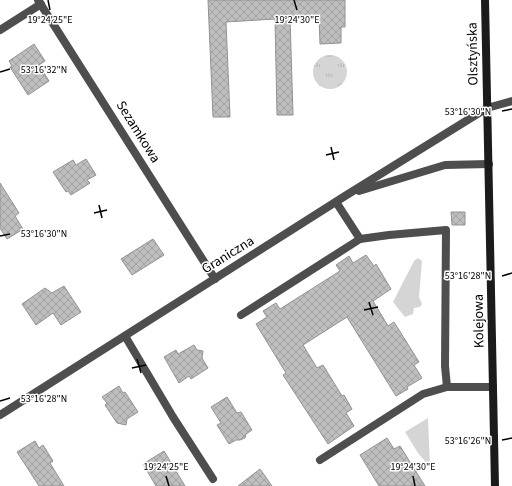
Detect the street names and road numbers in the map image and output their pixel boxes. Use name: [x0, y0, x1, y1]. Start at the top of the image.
street label: Olsztyńska: [462, 22, 484, 86]
street label: Sezamkowa: [111, 97, 165, 167]
street label: Graniczna: [198, 231, 258, 279]
street label: Kolejowa: [469, 294, 489, 348]

